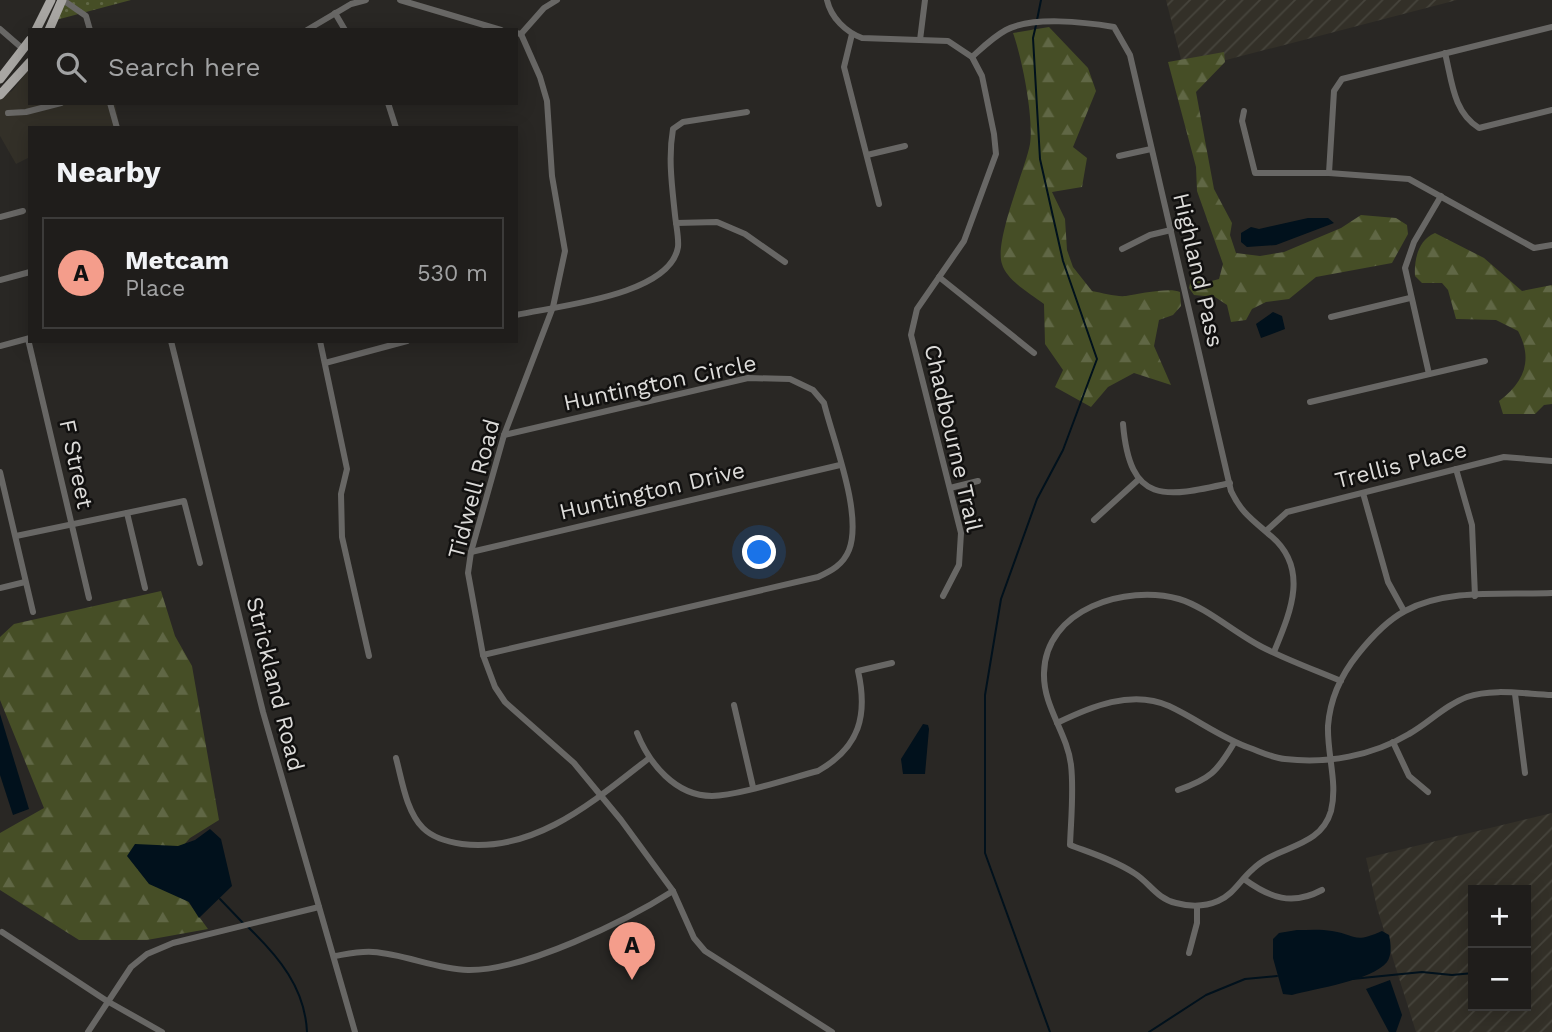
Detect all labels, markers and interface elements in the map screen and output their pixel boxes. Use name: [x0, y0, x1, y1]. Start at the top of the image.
search box: [28, 28, 518, 105]
icon: search: [52, 48, 90, 86]
text: Search here: [108, 52, 260, 82]
text: Nearby: [56, 154, 161, 189]
street label: Highland Pass: [1167, 190, 1229, 350]
text: Metcam: [125, 245, 229, 275]
text: A: [73, 260, 89, 287]
text: 530 m: [417, 260, 488, 287]
text: Place: [125, 275, 185, 302]
street label: Chadbourne Trail: [918, 342, 988, 534]
street label: Huntington Circle: [561, 349, 759, 417]
street label: Tidwell Road: [442, 416, 506, 562]
street label: F Street: [53, 417, 99, 511]
street label: Trellis Place: [1332, 436, 1470, 494]
street label: Huntington Drive: [556, 456, 748, 526]
your location: [742, 535, 776, 569]
street label: Strickland Road: [240, 594, 310, 774]
map controls: [1468, 885, 1531, 1011]
button: +: [1468, 885, 1531, 948]
pin: A: [609, 922, 655, 980]
button: −: [1468, 948, 1531, 1011]

